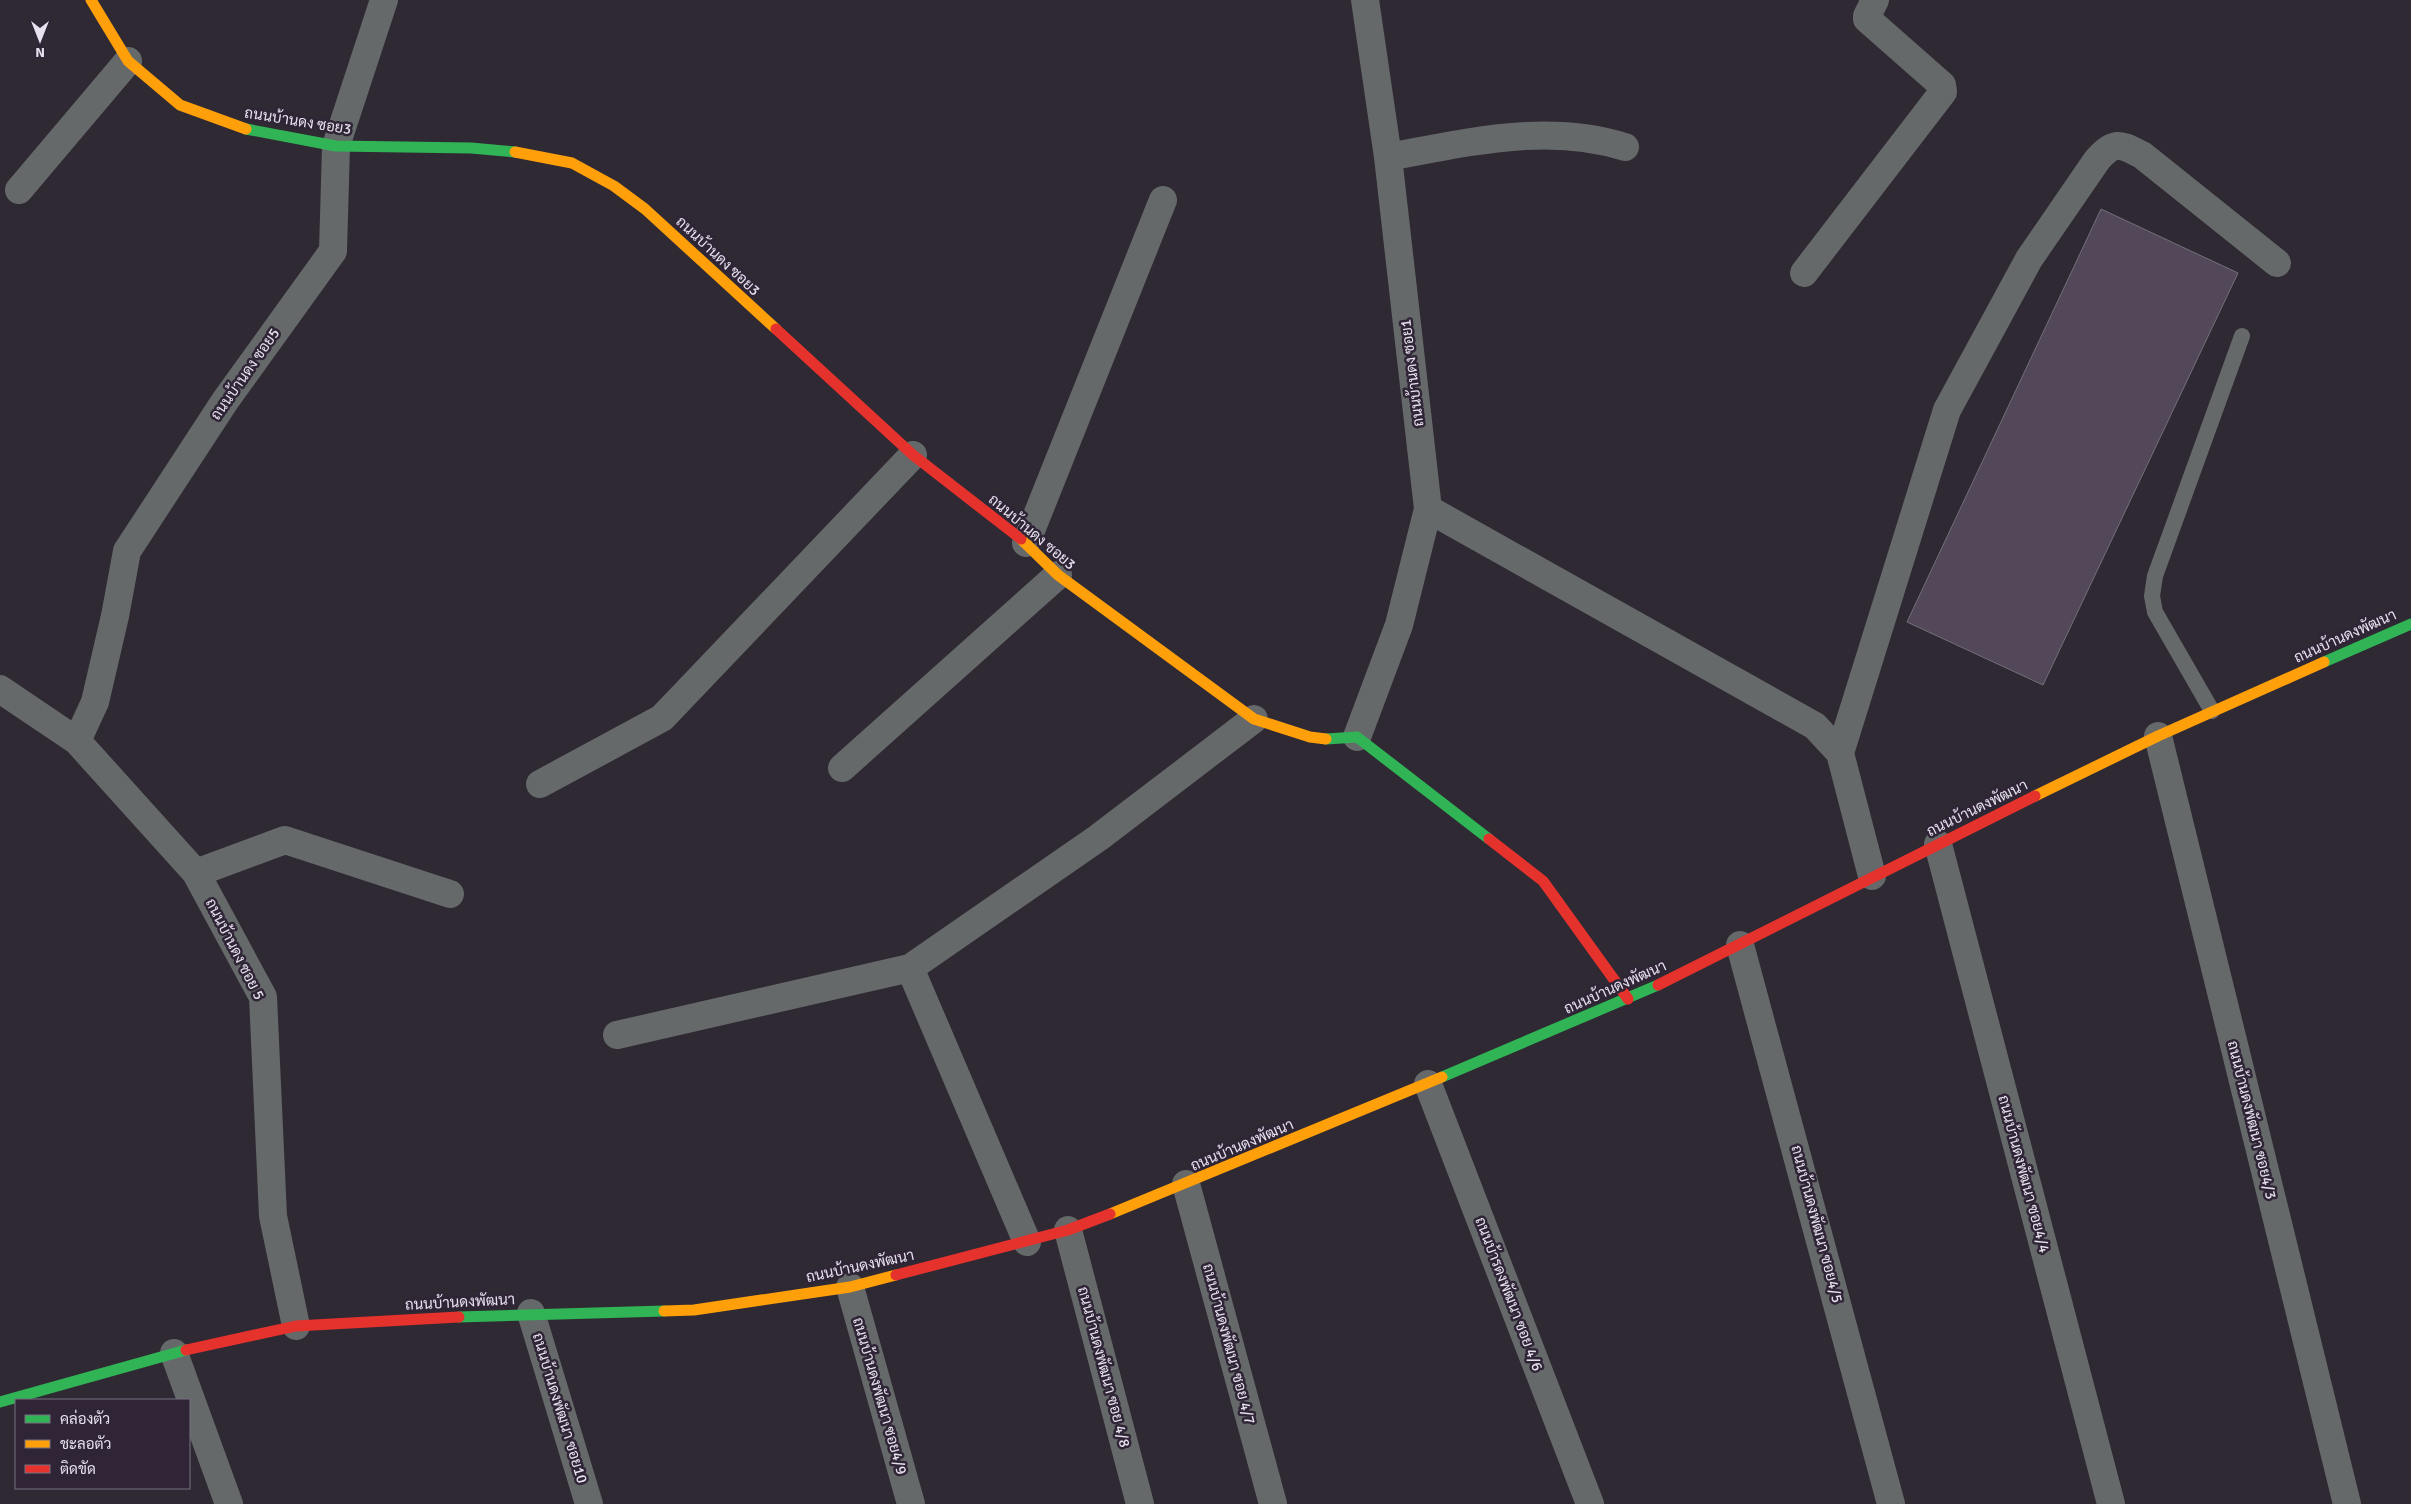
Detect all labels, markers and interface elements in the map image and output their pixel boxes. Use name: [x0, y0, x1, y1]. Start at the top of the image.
north arrow: [15, 15, 65, 65]
text: N: [35, 44, 45, 61]
street label: ถนนบ้านดง ซอย3: [243, 103, 353, 138]
street label: ถนนบ้านดง ซอย3: [672, 212, 764, 299]
street label: ถนนบ้านดง ซอย1: [1395, 318, 1428, 428]
street label: ถนนบ้านดง ซอย5: [206, 324, 283, 423]
street label: ถนนบ้านดง ซอย3: [985, 490, 1080, 574]
street label: ถนนบ้านดงพัฒนา: [2291, 604, 2399, 667]
street label: ถนนบ้านดงพัฒนา: [1923, 775, 2030, 840]
street label: ถนนบ้านดง ซอย 5: [202, 895, 269, 1003]
street label: ถนนบ้านดงพัฒนา: [1561, 955, 1669, 1018]
street label: ถนนบ้านดงพัฒนา ซอย4/3: [2224, 1039, 2281, 1201]
street label: ถนนบ้านดงพัฒนา ซอย4/4: [1994, 1093, 2055, 1255]
street label: ถนนบ้านดงพัฒนา: [1187, 1114, 1296, 1175]
street label: ถนนบ้านดงพัฒนา ซอย4/5: [1787, 1143, 1848, 1305]
street label: ถนนบ้ารดงพัฒนา ซอย 4/6: [1471, 1214, 1548, 1374]
street label: ถนนบ้านดงพัฒนา: [804, 1245, 916, 1286]
street label: ถนนบ้านดงพัฒนา ซอย 4/7: [1199, 1261, 1260, 1426]
street label: ถนนบ้านดงพัฒนา ซอย 4/8: [1074, 1284, 1135, 1449]
street label: ถนนบ้านดงพัฒนา: [404, 1289, 515, 1314]
street label: ถนนบ้านดงพัฒนา ซอย4/9: [849, 1315, 912, 1477]
street label: ถนนบ้านดงพัฒนา ซอย10: [529, 1330, 592, 1485]
legend: [15, 1399, 190, 1489]
text: คล่องตัว: [60, 1409, 110, 1428]
text: ชะลอตัว: [60, 1435, 111, 1453]
text: ติดขัด: [60, 1460, 96, 1478]

